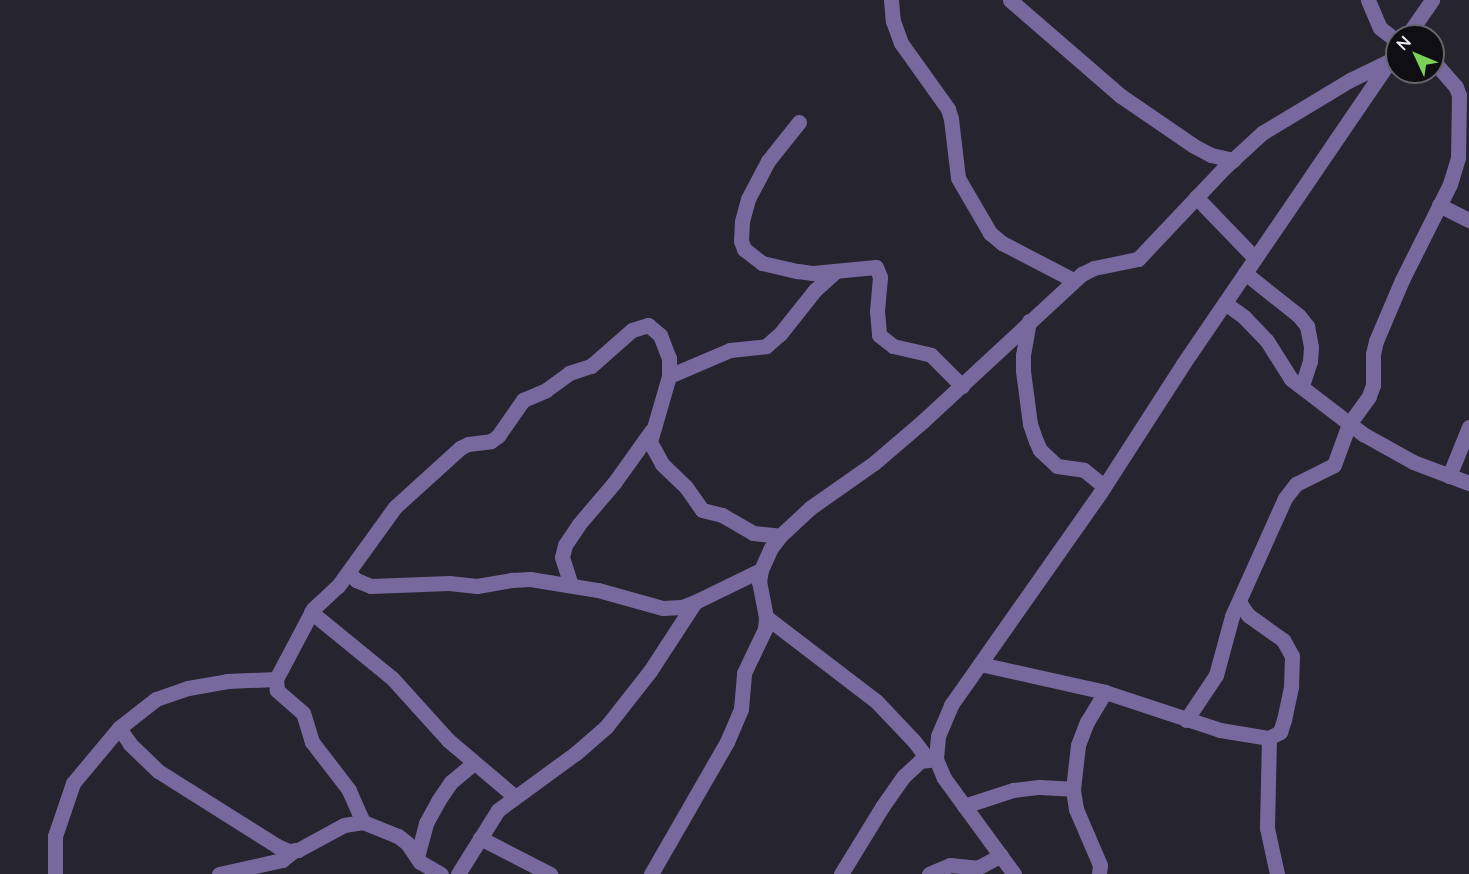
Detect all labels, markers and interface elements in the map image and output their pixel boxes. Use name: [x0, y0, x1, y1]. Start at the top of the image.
north arrow: [1385, 24, 1445, 84]
text: N: [1392, 32, 1414, 54]

